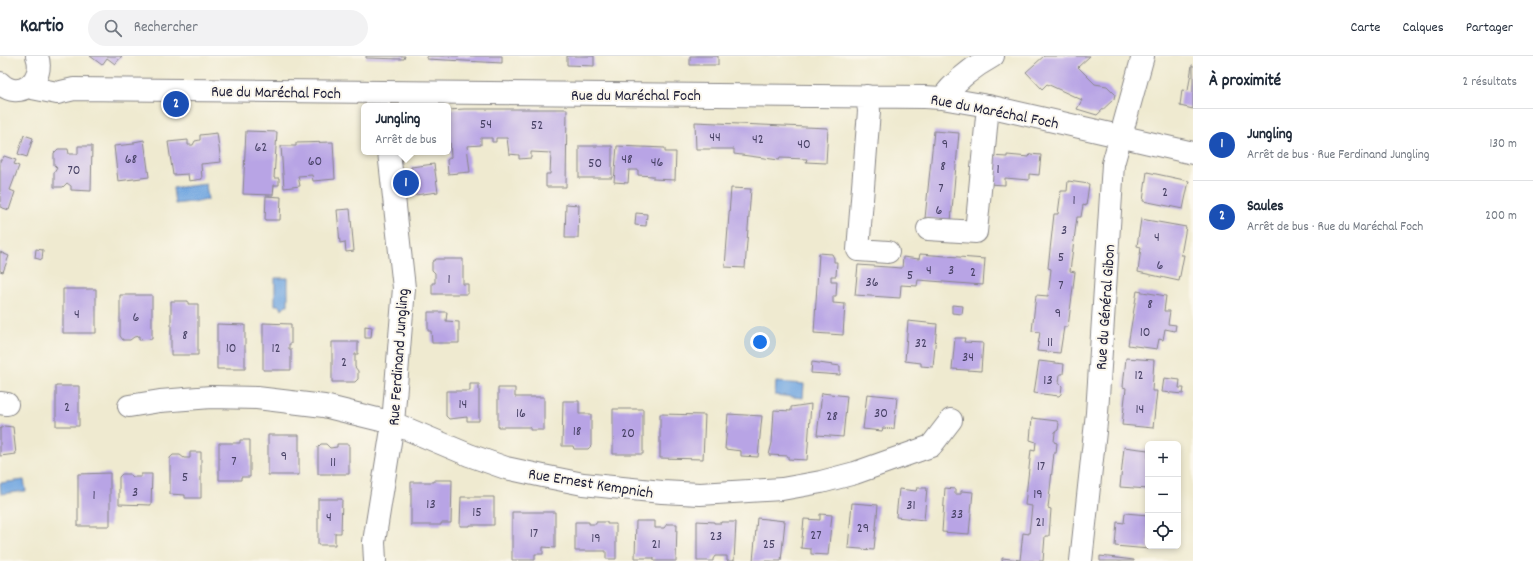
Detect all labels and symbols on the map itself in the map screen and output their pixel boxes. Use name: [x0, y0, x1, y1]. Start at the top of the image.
street label: Rue du Maréchal Foch: [211, 81, 341, 106]
street label: Rue du Maréchal Foch: [571, 85, 701, 108]
pin: 2: [163, 89, 189, 119]
street label: Rue du Maréchal Foch: [929, 89, 1060, 136]
house number: 54: [480, 115, 492, 135]
house number: 52: [531, 116, 543, 136]
house number: 44: [709, 128, 721, 148]
house number: 42: [752, 130, 764, 150]
house number: 40: [797, 135, 811, 155]
house number: 9: [942, 135, 948, 155]
house number: 62: [255, 138, 267, 158]
house number: 68: [125, 150, 138, 170]
house number: 48: [621, 150, 633, 170]
house number: 60: [308, 152, 322, 172]
house number: 46: [651, 153, 663, 173]
house number: 50: [588, 154, 602, 174]
house number: 8: [940, 157, 946, 177]
house number: 1: [996, 160, 1000, 180]
house number: 70: [68, 161, 81, 181]
pin: 1: [393, 168, 419, 198]
house number: 7: [938, 179, 944, 199]
house number: 2: [1162, 183, 1168, 203]
house number: 1: [1072, 191, 1076, 211]
house number: 6: [936, 201, 943, 221]
house number: 3: [1061, 221, 1067, 241]
house number: 4: [1154, 228, 1160, 248]
street label: Rue du Général Gibon: [1091, 243, 1122, 371]
house number: 5: [1058, 248, 1064, 268]
house number: 6: [1157, 256, 1164, 276]
house number: 4: [926, 261, 932, 281]
house number: 3: [948, 261, 954, 281]
house number: 2: [970, 263, 976, 283]
house number: 5: [907, 266, 913, 286]
house number: 1: [447, 270, 451, 290]
house number: 36: [865, 273, 879, 293]
house number: 7: [1058, 276, 1064, 296]
street label: Rue Ferdinand Jungling: [383, 288, 416, 427]
house number: 8: [1147, 295, 1153, 315]
house number: 9: [1055, 304, 1061, 324]
house number: 4: [74, 305, 80, 325]
house number: 6: [133, 308, 140, 328]
house number: 10: [1140, 323, 1150, 343]
house number: 8: [182, 326, 188, 346]
your location: [750, 332, 770, 352]
house number: 11: [1047, 333, 1053, 353]
house number: 32: [915, 334, 927, 354]
house number: 10: [226, 339, 236, 359]
house number: 12: [271, 339, 281, 359]
house number: 34: [962, 348, 974, 368]
house number: 2: [341, 353, 347, 373]
house number: 12: [1134, 366, 1144, 386]
house number: 13: [1043, 371, 1053, 391]
house number: 14: [459, 395, 467, 415]
house number: 2: [64, 398, 70, 418]
house number: 14: [1136, 400, 1144, 420]
house number: 16: [516, 404, 526, 424]
house number: 30: [874, 404, 888, 424]
house number: 28: [826, 407, 838, 427]
house number: 18: [573, 422, 582, 442]
house number: 20: [621, 424, 635, 444]
house number: 9: [281, 447, 287, 467]
house number: 7: [231, 452, 237, 472]
house number: 11: [330, 453, 336, 473]
house number: 17: [1037, 457, 1045, 477]
street label: Rue Ernest Kempnich: [526, 463, 655, 506]
house number: 5: [182, 468, 188, 488]
house number: 3: [132, 483, 138, 503]
house number: 19: [1033, 485, 1043, 505]
house number: 1: [92, 486, 96, 506]
house number: 13: [426, 495, 436, 515]
house number: 31: [906, 496, 916, 516]
house number: 15: [472, 503, 482, 523]
house number: 33: [951, 505, 963, 525]
house number: 4: [326, 508, 332, 528]
house number: 21: [1035, 513, 1045, 533]
house number: 29: [857, 519, 869, 539]
house number: 17: [530, 524, 538, 544]
house number: 27: [810, 526, 822, 546]
house number: 23: [710, 527, 722, 547]
house number: 19: [591, 529, 601, 549]
house number: 21: [651, 535, 661, 555]
house number: 25: [763, 535, 775, 555]

